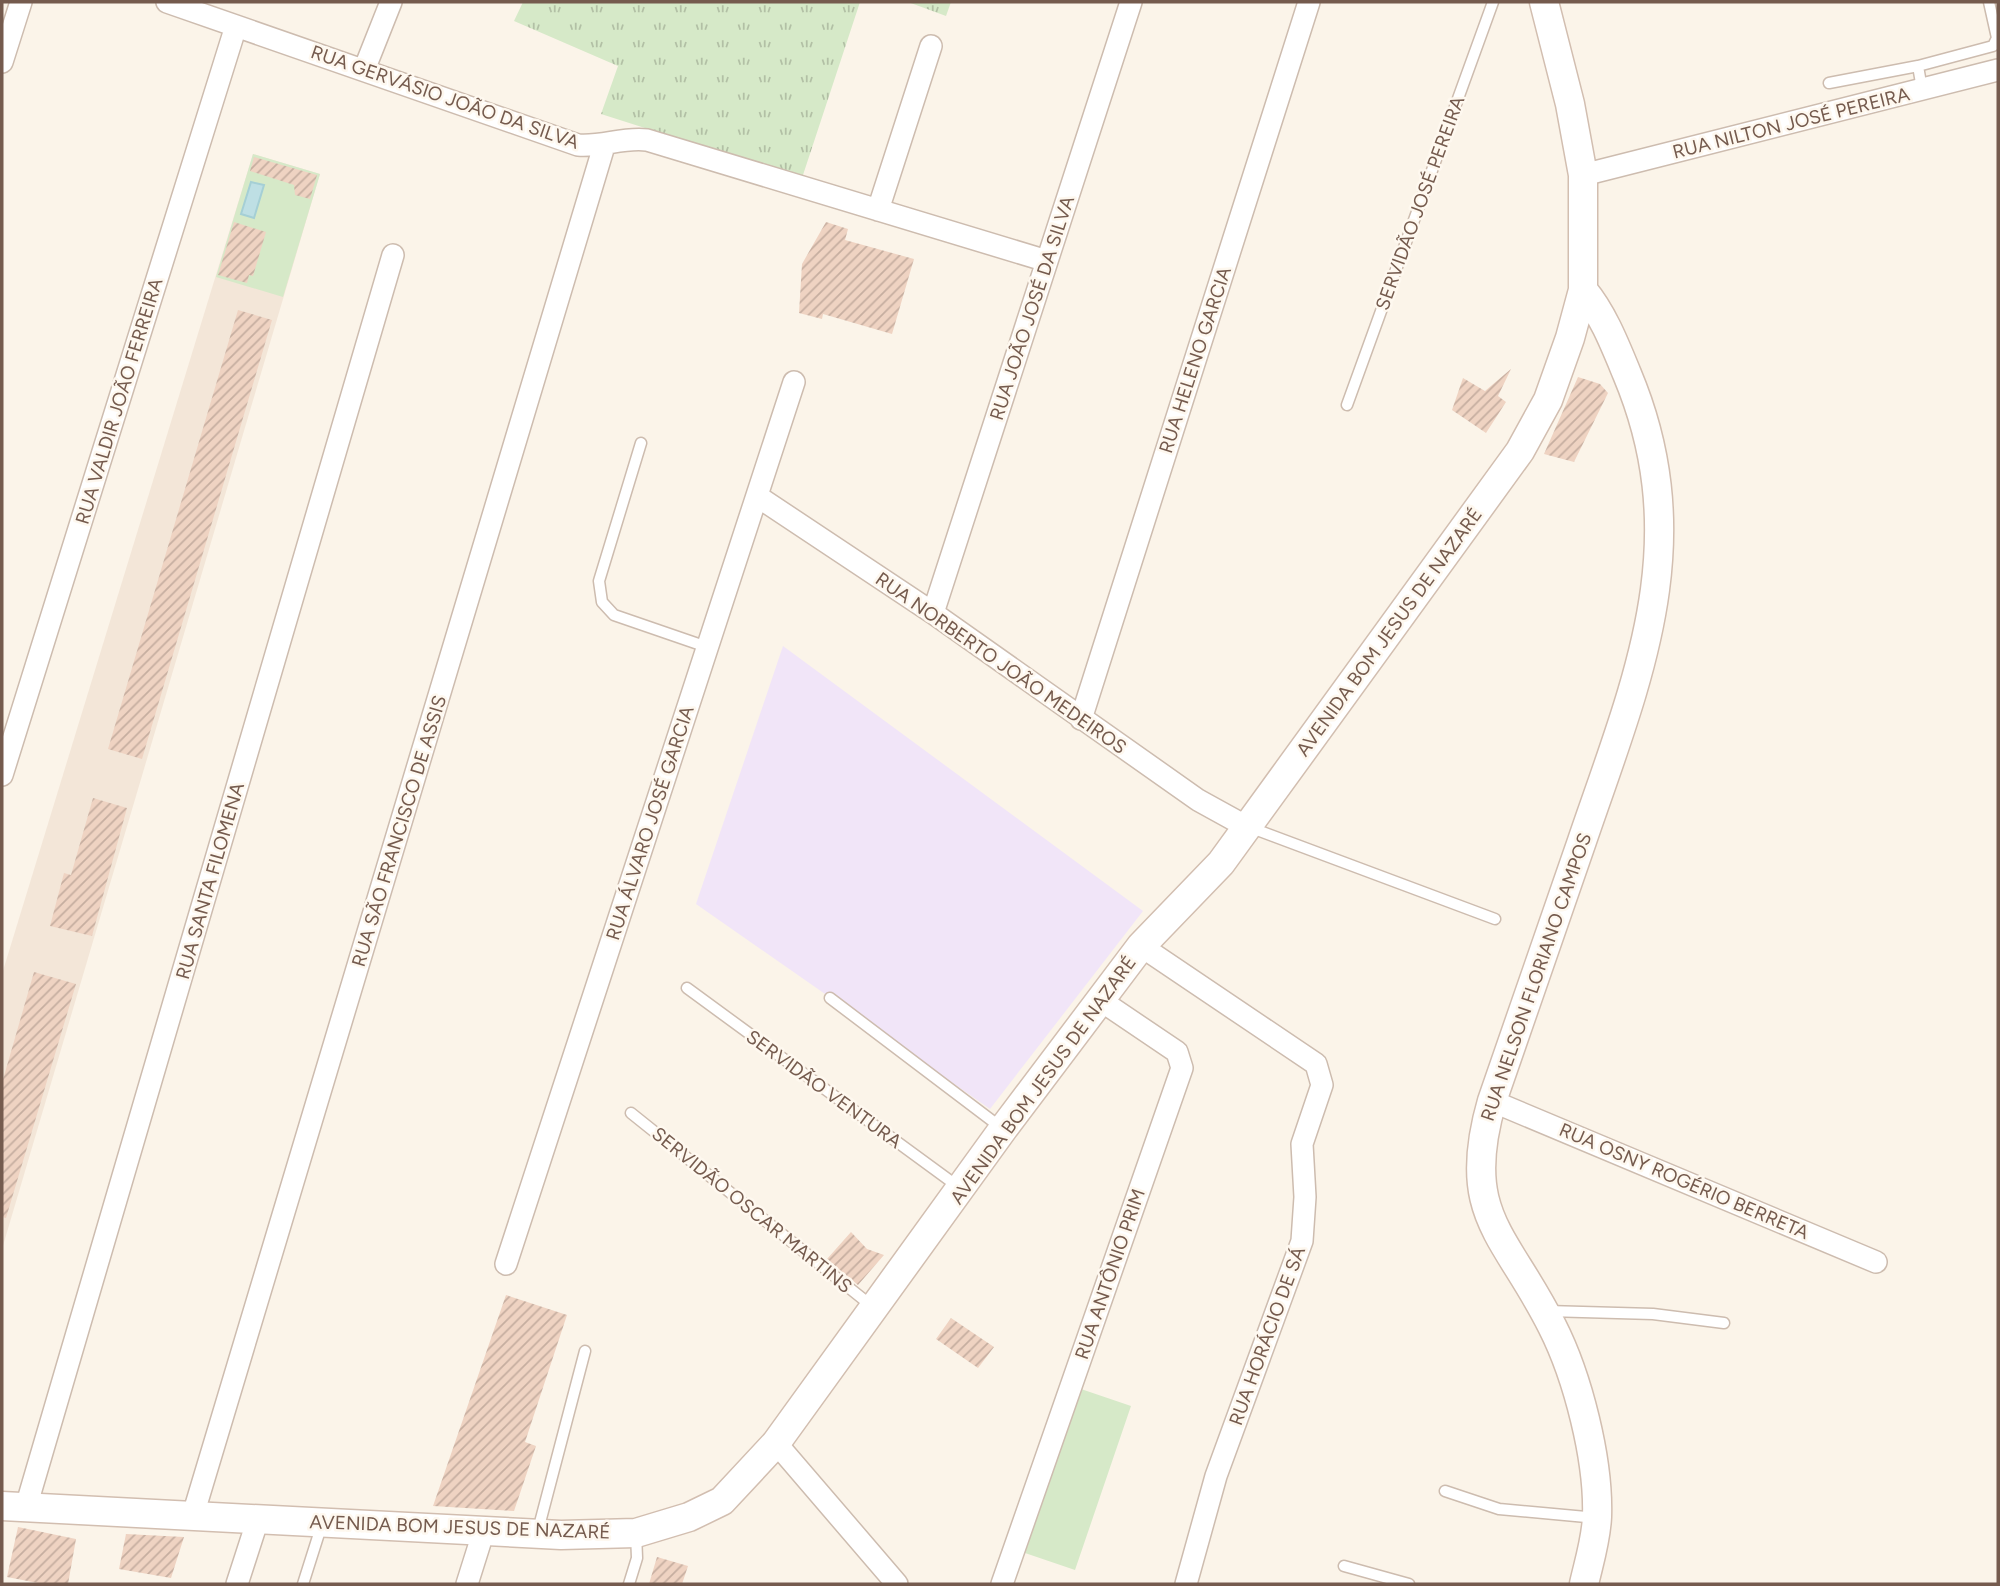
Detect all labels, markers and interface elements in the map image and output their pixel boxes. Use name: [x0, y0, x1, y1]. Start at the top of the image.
street label: RUA GERVÁSIO JOÃO DA SILVA: [308, 40, 582, 154]
street label: RUA NILTON JOSÉ PEREIRA: [1670, 82, 1912, 164]
street label: SERVIDÃO JOSÉ PEREIRA: [1371, 93, 1469, 313]
street label: RUA JOÃO JOSÉ DA SILVA: [985, 193, 1079, 423]
street label: RUA HELENO GARCIA: [1154, 264, 1236, 456]
street label: RUA VALDIR JOÃO FERREIRA: [71, 275, 167, 527]
street label: AVENIDA BOM JESUS DE NAZARÉ: [1291, 503, 1487, 761]
street label: RUA NORBERTO JOÃO MEDEIROS: [871, 567, 1131, 759]
street label: RUA SÃO FRANCISCO DE ASSIS: [347, 693, 451, 969]
street label: RUA ÁLVARO JOSÉ GARCIA: [601, 703, 699, 943]
street label: RUA SANTA FILOMENA: [171, 780, 249, 982]
street label: RUA NELSON FLORIANO CAMPOS: [1476, 830, 1596, 1124]
street label: AVENIDA BOM JESUS DE NAZARÉ: [945, 951, 1141, 1209]
street label: SERVIDÃO VENTURA: [742, 1025, 906, 1153]
street label: RUA OSNY ROGÉRIO BERRETA: [1556, 1118, 1812, 1244]
street label: SERVIDÃO OSCAR MARTINS: [647, 1122, 857, 1298]
street label: RUA ANTÔNIO PRIM: [1070, 1186, 1150, 1362]
street label: RUA HORÁCIO DE SÁ: [1224, 1243, 1310, 1428]
street label: AVENIDA BOM JESUS DE NAZARÉ: [309, 1510, 611, 1544]

